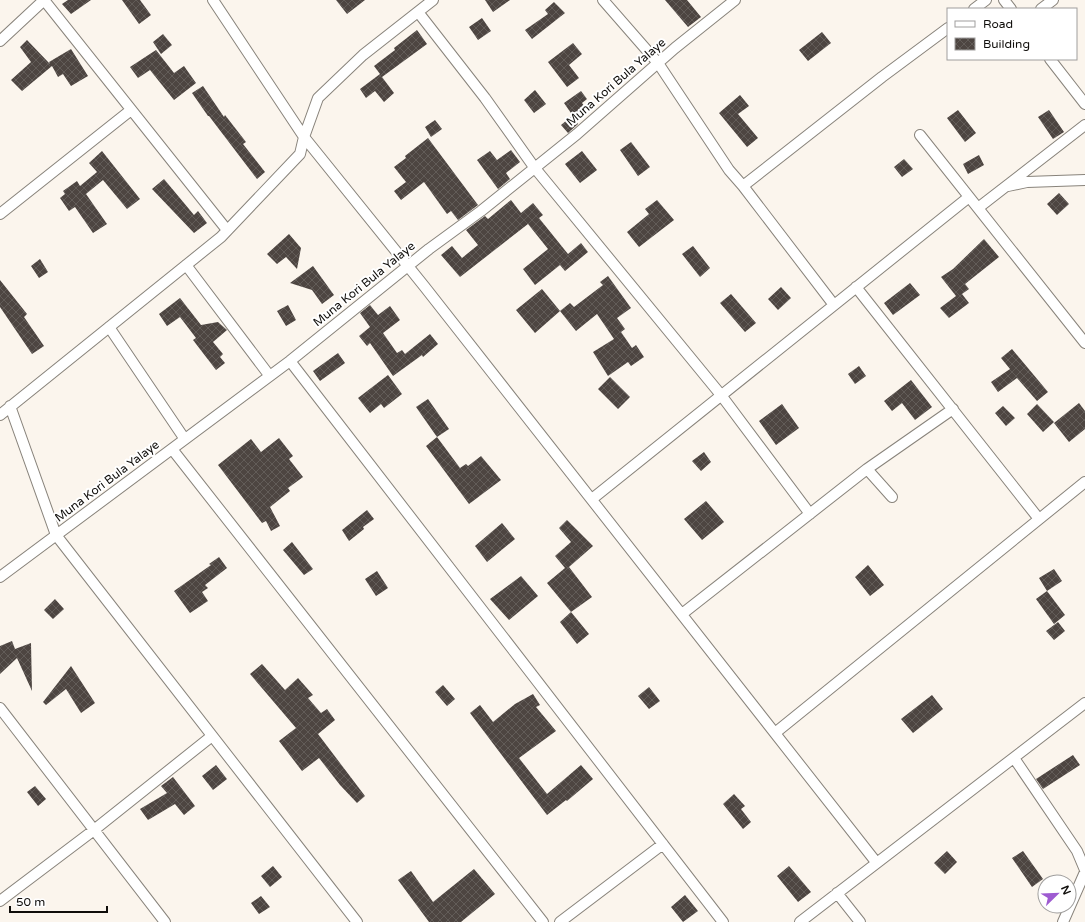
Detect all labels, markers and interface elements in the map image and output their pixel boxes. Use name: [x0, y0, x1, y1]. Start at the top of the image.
legend: [947, 8, 1077, 60]
text: Road: [983, 17, 1013, 31]
street label: Muna Kori Bula Yalaye: [564, 35, 669, 129]
text: Building: [983, 37, 1030, 51]
street label: Muna Kori Bula Yalaye: [310, 239, 418, 329]
street label: Muna Kori Bula Yalaye: [52, 437, 162, 525]
north arrow: [1037, 874, 1077, 914]
text: N: [1058, 884, 1073, 897]
scale bar: [10, 888, 107, 914]
text: 50 m: [16, 895, 45, 909]

